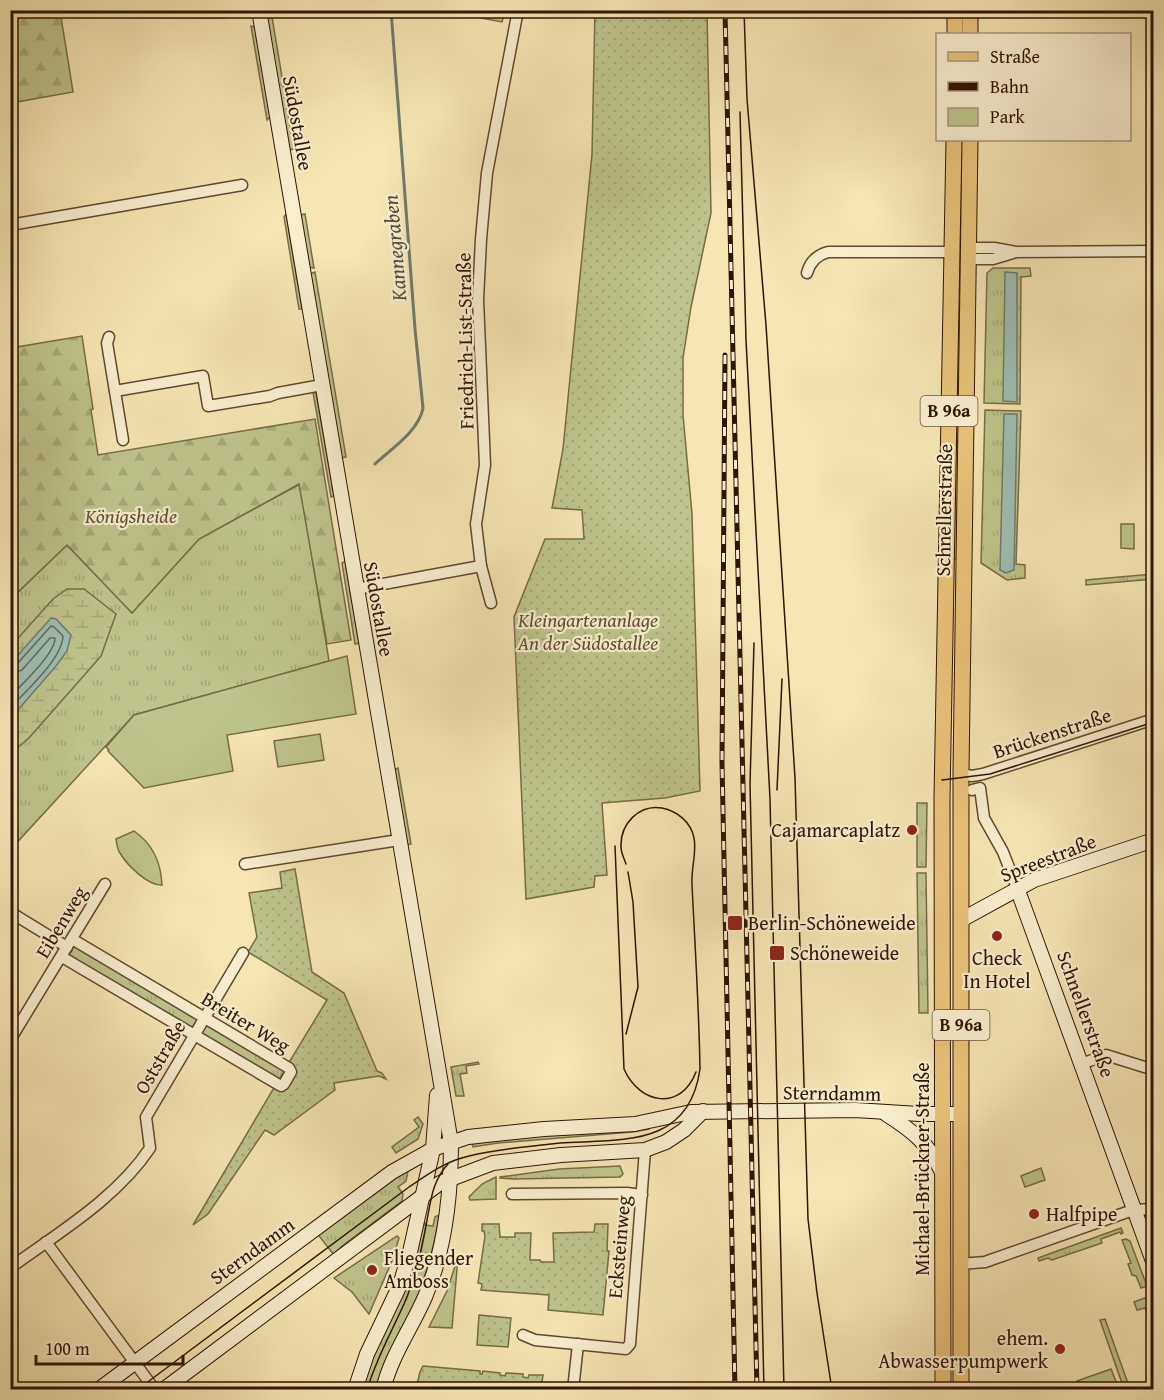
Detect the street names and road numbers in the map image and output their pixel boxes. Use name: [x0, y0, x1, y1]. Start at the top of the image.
street label: Südostallee: [276, 73, 321, 173]
street label: Friedrich-List-Straße: [448, 252, 481, 430]
road number: B 96a: [920, 396, 978, 426]
street label: Schnellerstraße: [928, 443, 959, 577]
street label: Südostallee: [357, 559, 402, 659]
street label: Brückenstraße: [989, 700, 1115, 765]
street label: Spreestraße: [996, 826, 1100, 889]
street label: Eibenweg: [28, 880, 94, 963]
street label: Schnellerstraße: [1050, 947, 1123, 1081]
street label: Breiter Weg: [196, 984, 296, 1059]
road number: B 96a: [932, 1010, 990, 1040]
street label: Oststraße: [127, 1015, 192, 1099]
street label: Michael-Brückner-Straße: [907, 1062, 936, 1276]
street label: Sterndamm: [783, 1077, 882, 1108]
street label: Ecksteinweg: [600, 1194, 637, 1300]
street label: Sterndamm: [203, 1210, 301, 1291]

